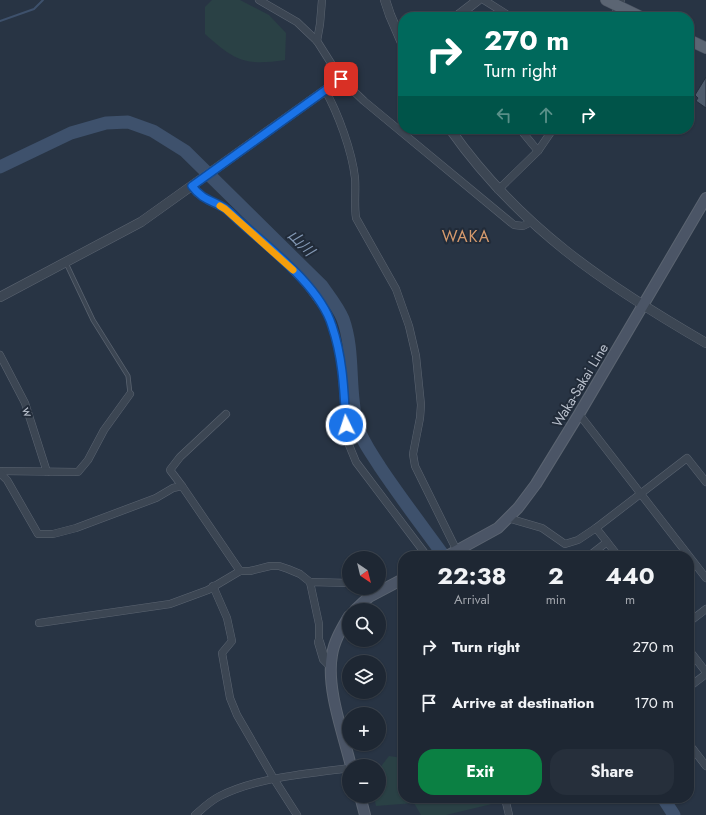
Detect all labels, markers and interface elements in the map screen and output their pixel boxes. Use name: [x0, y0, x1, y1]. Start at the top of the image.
text: 270 m: [484, 20, 569, 61]
icon: right: [418, 28, 470, 80]
text: Turn right: [484, 58, 556, 84]
pin: [324, 62, 358, 96]
icon: arrive: [330, 68, 352, 90]
icon: left: [493, 104, 515, 126]
icon: ahead: [535, 104, 557, 126]
icon: right: [577, 104, 599, 126]
water label: 山川: [283, 225, 321, 263]
district label: WAKA: [442, 225, 490, 248]
street label: Waka-Sakai Line: [547, 339, 613, 431]
street label: w: [17, 404, 39, 420]
position arrow: [325, 404, 367, 446]
north arrow: [342, 551, 386, 595]
map controls: [342, 551, 386, 803]
text: 22:38: [437, 558, 506, 593]
text: 2: [548, 558, 564, 593]
text: 440: [605, 558, 655, 593]
text: Arrival: [454, 590, 490, 609]
text: min: [546, 590, 566, 609]
text: m: [625, 590, 635, 609]
button: search: [342, 603, 386, 647]
icon: right: [418, 636, 440, 658]
text: Turn right: [452, 636, 520, 658]
text: 270 m: [632, 636, 674, 658]
button: layers: [342, 655, 386, 699]
icon: arrive: [418, 692, 440, 714]
text: Arrive at destination: [452, 692, 594, 714]
text: 170 m: [634, 692, 674, 714]
button: +: [342, 707, 386, 751]
button: Exit: [418, 749, 542, 795]
button: Share: [550, 749, 674, 795]
button: −: [342, 759, 386, 803]

